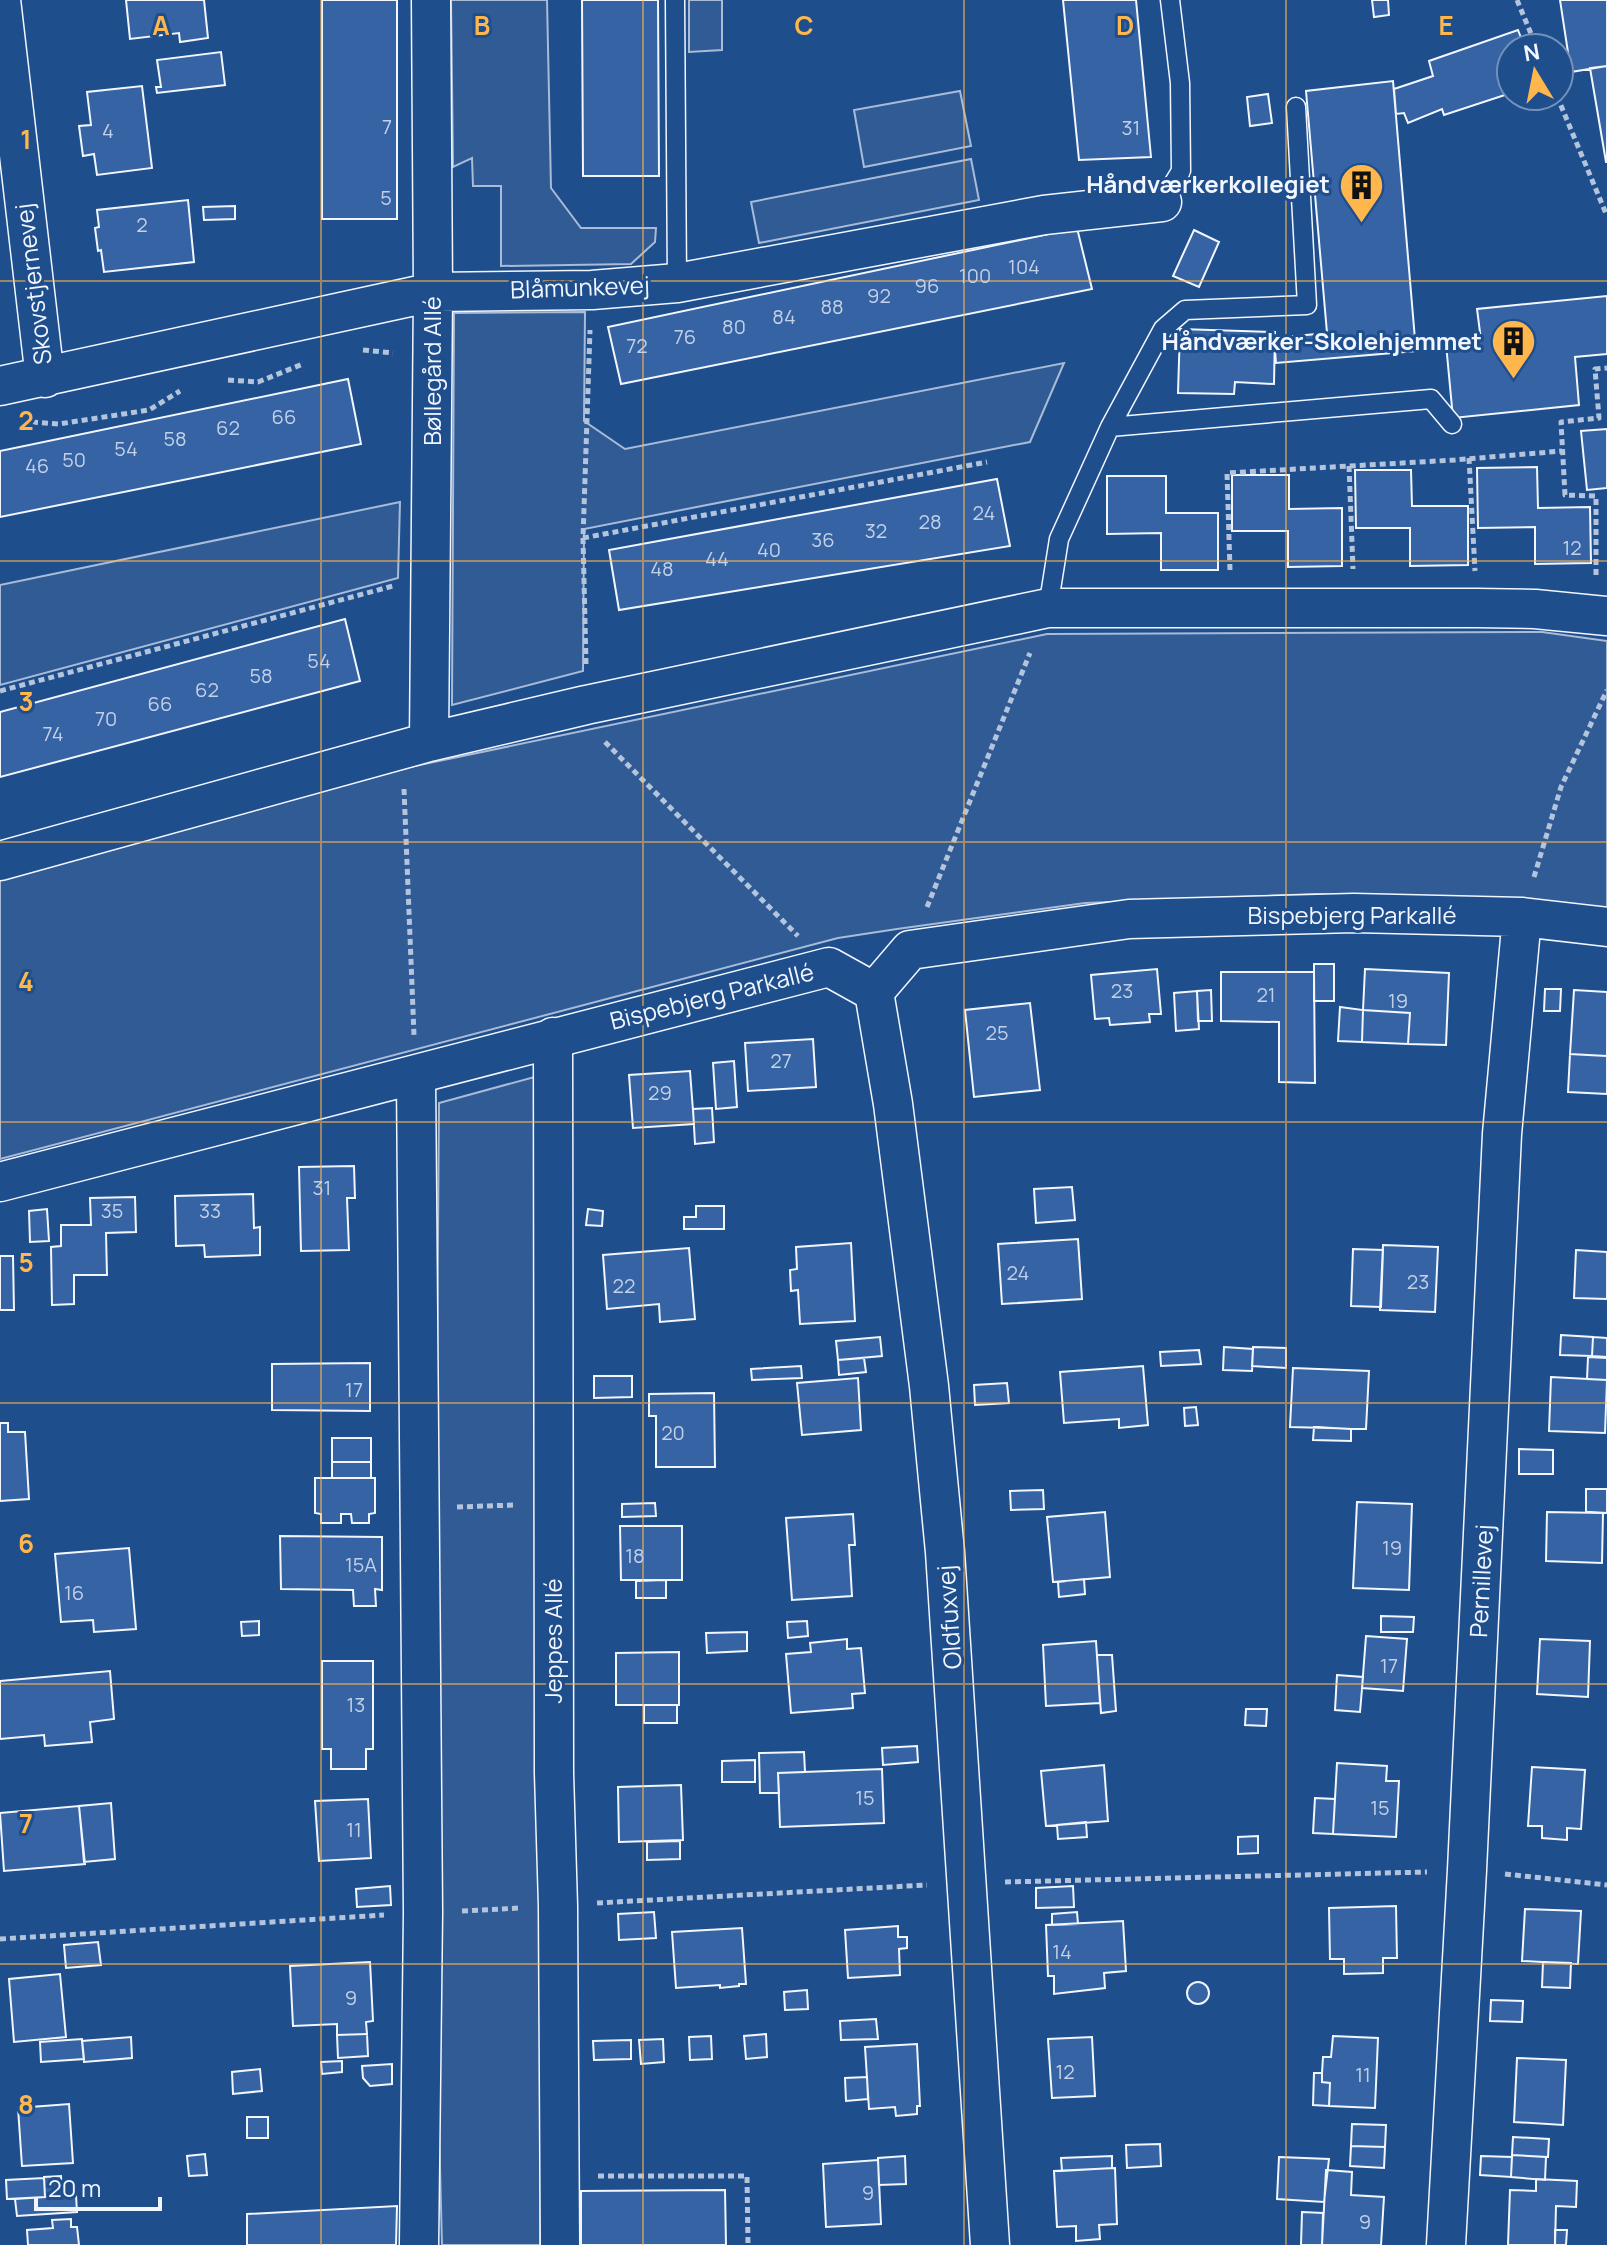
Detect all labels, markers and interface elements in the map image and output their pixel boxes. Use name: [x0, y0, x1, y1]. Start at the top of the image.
text: A: [152, 7, 170, 43]
text: B: [474, 7, 490, 43]
text: C: [794, 7, 814, 43]
text: D: [1116, 7, 1134, 43]
text: E: [1438, 7, 1454, 43]
north arrow: [1495, 32, 1575, 112]
text: N: [1521, 36, 1542, 68]
house number: 7: [382, 113, 392, 140]
house number: 31: [1122, 114, 1140, 141]
house number: 4: [102, 117, 114, 144]
text: 1: [20, 121, 32, 157]
building icon: Håndværkerkollegiet: [1337, 161, 1385, 224]
place label: Håndværkerkollegiet: [1086, 167, 1330, 200]
house number: 5: [380, 184, 392, 211]
street label: Skovstjernevej: [6, 202, 59, 367]
house number: 2: [136, 211, 148, 238]
house number: 104: [1008, 253, 1040, 280]
house number: 100: [959, 262, 991, 289]
street label: Blåmunkevej: [510, 268, 650, 305]
house number: 96: [915, 272, 939, 299]
house number: 92: [867, 282, 891, 309]
house number: 88: [820, 293, 844, 320]
street label: Bøllegård Allé: [415, 296, 448, 446]
house number: 84: [772, 303, 796, 330]
house number: 80: [722, 313, 746, 340]
building icon: Håndværker-Skolehjemmet: [1489, 318, 1537, 381]
house number: 76: [674, 323, 696, 350]
place label: Håndværker-Skolehjemmet: [1162, 324, 1482, 357]
house number: 72: [626, 332, 648, 359]
text: 2: [18, 402, 34, 438]
house number: 66: [272, 403, 296, 430]
house number: 62: [216, 414, 240, 441]
house number: 58: [163, 425, 187, 452]
house number: 54: [114, 435, 138, 462]
house number: 50: [62, 446, 86, 473]
house number: 46: [25, 452, 49, 479]
house number: 24: [973, 499, 995, 526]
house number: 28: [918, 508, 942, 535]
house number: 32: [865, 517, 887, 544]
house number: 36: [811, 526, 835, 553]
house number: 12: [1562, 534, 1582, 561]
house number: 40: [757, 536, 781, 563]
house number: 44: [705, 545, 729, 572]
house number: 48: [650, 555, 674, 582]
house number: 54: [307, 647, 331, 674]
house number: 58: [249, 662, 273, 689]
house number: 62: [195, 676, 219, 703]
text: 3: [18, 683, 34, 719]
house number: 66: [148, 690, 172, 717]
house number: 70: [95, 705, 117, 732]
house number: 74: [42, 720, 64, 747]
street label: Bispebjerg Parkallé: [1248, 898, 1456, 931]
street label: Bispebjerg Parkallé: [606, 954, 817, 1037]
text: 4: [18, 963, 34, 999]
house number: 23: [1111, 977, 1133, 1004]
house number: 21: [1256, 981, 1276, 1008]
house number: 19: [1388, 987, 1408, 1014]
house number: 25: [986, 1019, 1008, 1046]
house number: 27: [770, 1047, 792, 1074]
house number: 29: [648, 1079, 672, 1106]
house number: 31: [313, 1174, 331, 1201]
house number: 35: [101, 1197, 123, 1224]
house number: 33: [199, 1197, 221, 1224]
text: 5: [18, 1244, 34, 1280]
house number: 24: [1007, 1259, 1029, 1286]
house number: 23: [1407, 1268, 1429, 1295]
house number: 22: [613, 1272, 635, 1299]
house number: 17: [345, 1376, 363, 1403]
house number: 20: [661, 1419, 685, 1446]
street label: Pernillevej: [1461, 1523, 1500, 1638]
text: 6: [18, 1525, 34, 1561]
house number: 19: [1382, 1534, 1402, 1561]
house number: 18: [625, 1542, 645, 1569]
house number: 15A: [345, 1551, 377, 1578]
street label: Oldfuxvej: [928, 1564, 969, 1670]
street label: Jeppes Allé: [536, 1578, 569, 1704]
house number: 16: [64, 1579, 84, 1606]
house number: 17: [1380, 1652, 1398, 1679]
house number: 13: [347, 1691, 365, 1718]
house number: 15: [855, 1784, 875, 1811]
house number: 15: [1370, 1794, 1390, 1821]
text: 7: [19, 1805, 33, 1841]
house number: 11: [346, 1816, 362, 1843]
house number: 14: [1052, 1938, 1072, 1965]
house number: 9: [345, 1984, 357, 2011]
house number: 12: [1055, 2058, 1075, 2085]
house number: 11: [1355, 2061, 1371, 2088]
text: 8: [18, 2086, 34, 2122]
scale bar: [36, 2161, 160, 2211]
text: 20 m: [48, 2171, 101, 2204]
house number: 9: [862, 2179, 874, 2206]
house number: 9: [1359, 2208, 1371, 2235]

